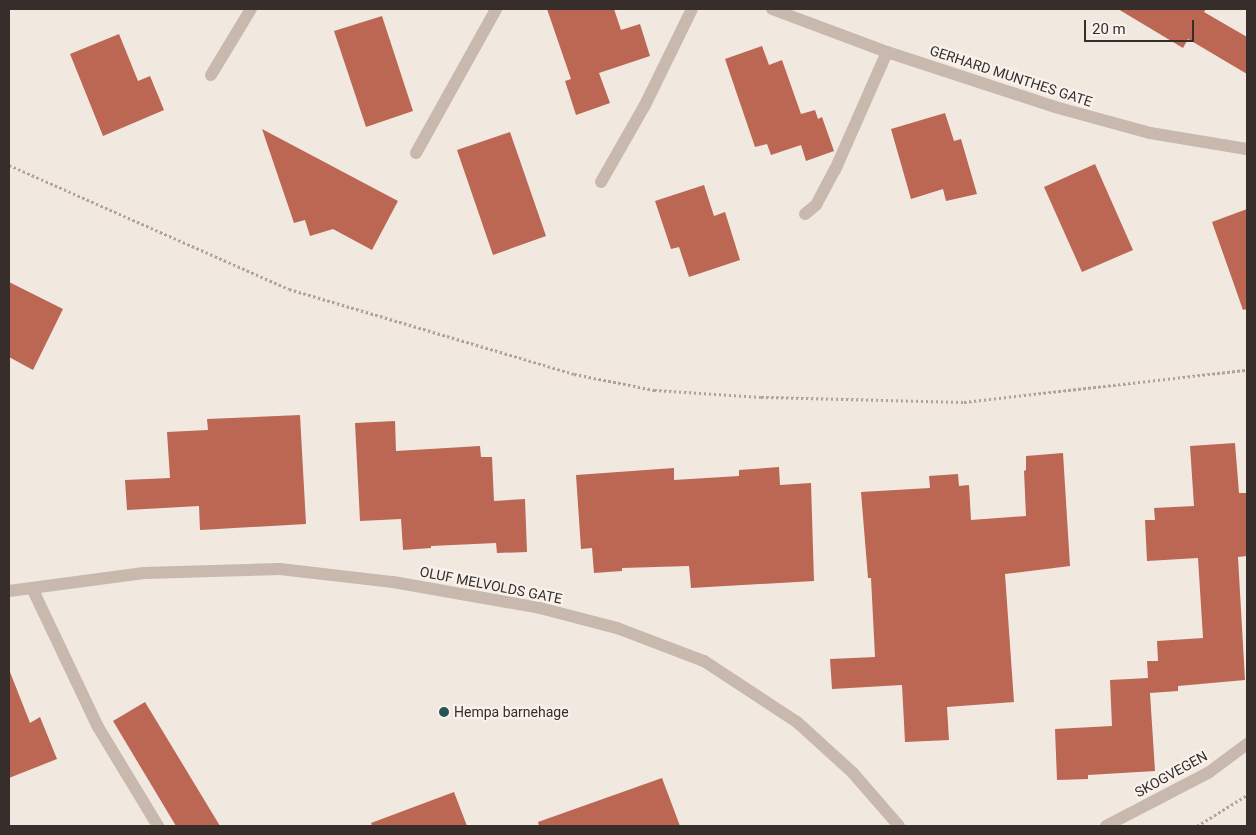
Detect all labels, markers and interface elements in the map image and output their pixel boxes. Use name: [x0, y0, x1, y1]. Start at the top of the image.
scale bar: [1086, 10, 1196, 42]
text: 20 m: [1092, 20, 1126, 38]
street label: GERHARD MUNTHES GATE: [928, 42, 1094, 110]
street label: OLUF MELVOLDS GATE: [418, 563, 564, 607]
place label: Hempa barnehage: [454, 704, 569, 720]
marker: Hempa barnehage: [438, 706, 450, 718]
street label: SKOGVEGEN: [1132, 747, 1210, 801]

